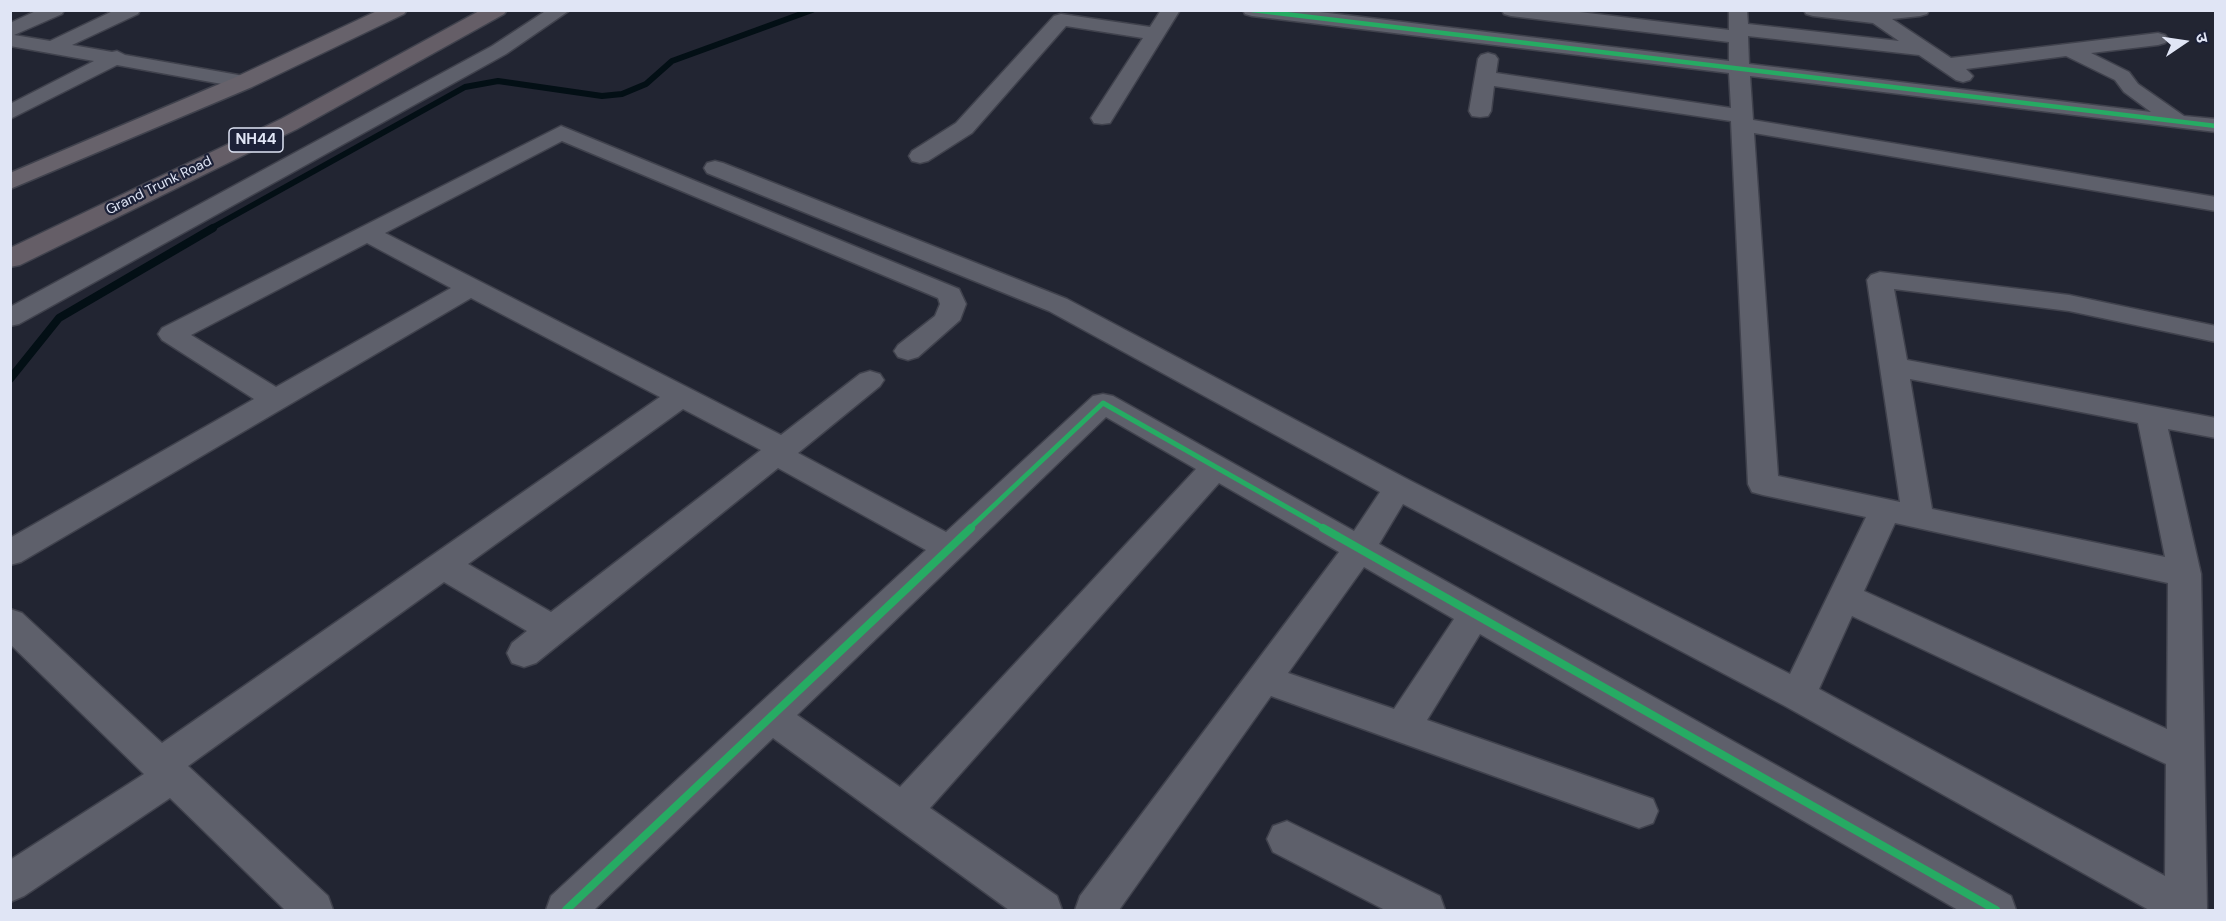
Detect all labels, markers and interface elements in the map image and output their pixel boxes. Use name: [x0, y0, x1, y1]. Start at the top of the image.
north arrow: [2154, 12, 2214, 72]
text: उ: [2191, 31, 2213, 45]
road number: NH44: [229, 128, 283, 152]
street label: Grand Trunk Road: [103, 153, 215, 219]

